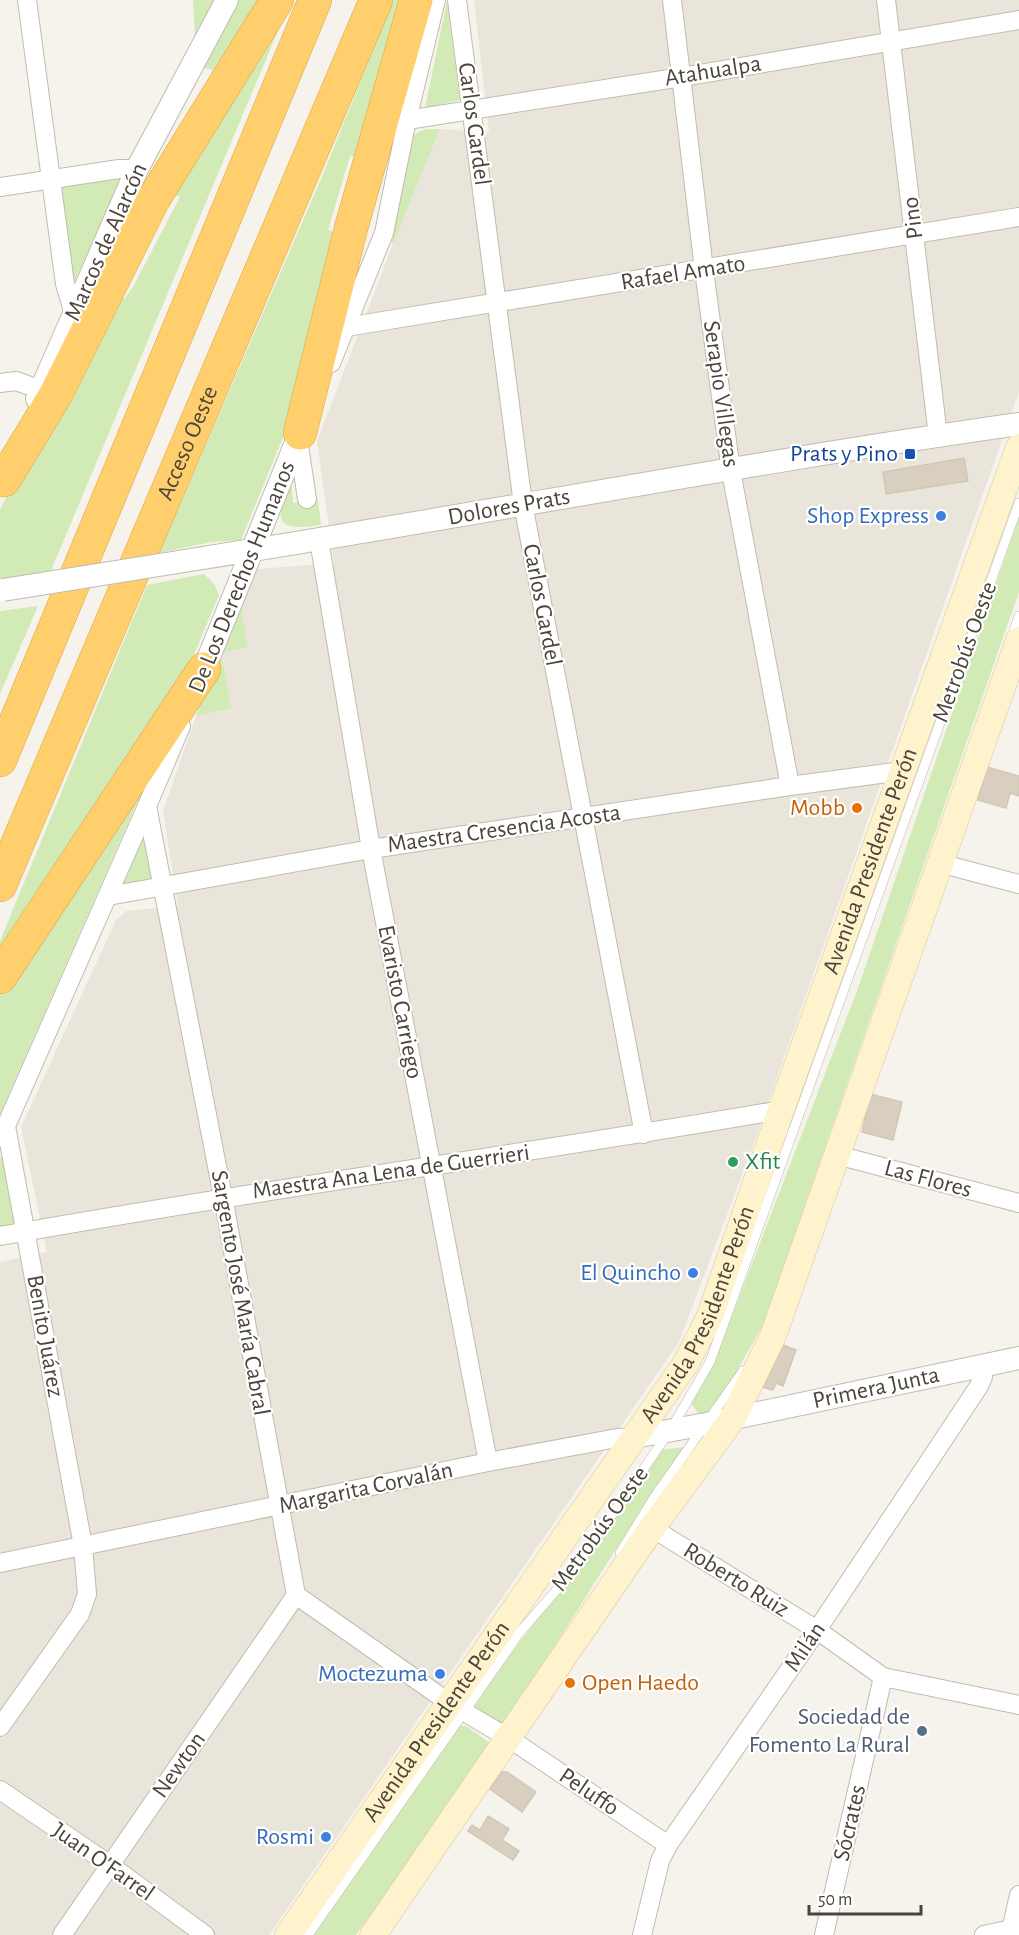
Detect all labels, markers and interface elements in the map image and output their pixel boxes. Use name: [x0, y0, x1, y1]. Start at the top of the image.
street label: Atahualpa: [663, 52, 763, 90]
street label: Carlos Gardel: [454, 61, 494, 187]
street label: Marcos de Alarcón: [60, 159, 152, 325]
street label: Pino: [899, 195, 927, 241]
street label: Rafael Amato: [619, 251, 747, 295]
street label: Serapio Villegas: [699, 319, 743, 469]
street label: Acceso Oeste: [153, 383, 222, 504]
place label: Prats y Pino: [790, 442, 898, 466]
marker: Prats y Pino: [903, 447, 917, 461]
street label: De Los Derechos Humanos: [184, 458, 300, 696]
street label: Dolores Prats: [446, 484, 572, 530]
place label: Shop Express: [807, 504, 929, 528]
marker: Shop Express: [934, 509, 948, 523]
street label: Carlos Gardel: [518, 542, 566, 668]
street label: Metrobús Oeste: [928, 579, 1002, 725]
street label: Avenida Presidente Perón: [819, 745, 922, 977]
place label: Mobb: [790, 796, 845, 820]
street label: Maestra Cresencia Acosta: [386, 801, 622, 857]
marker: Mobb: [850, 801, 864, 815]
street label: Evaristo Carriego: [373, 923, 427, 1081]
street label: Maestra Ana Lena de Guerrieri: [251, 1141, 531, 1203]
place label: Xfit: [745, 1150, 781, 1174]
marker: Xfit: [726, 1155, 740, 1169]
street label: Las Flores: [882, 1156, 974, 1202]
street label: Sargento José María Cabral: [207, 1168, 273, 1418]
street label: Avenida Presidente Perón: [636, 1203, 759, 1427]
place label: El Quincho: [580, 1261, 681, 1285]
marker: El Quincho: [686, 1266, 700, 1280]
street label: Benito Juárez: [22, 1273, 68, 1399]
street label: Primera Junta: [810, 1363, 942, 1413]
street label: Margarita Corvalán: [277, 1458, 455, 1518]
street label: Metrobús Oeste: [547, 1462, 653, 1596]
street label: Roberto Ruiz: [679, 1538, 793, 1622]
street label: Avenida Presidente Perón: [359, 1617, 514, 1826]
street label: Milán: [780, 1618, 830, 1676]
place label: Moctezuma: [318, 1662, 428, 1686]
marker: Moctezuma: [433, 1667, 447, 1681]
place label: Open Haedo: [582, 1671, 699, 1695]
marker: Open Haedo: [563, 1676, 577, 1690]
place label: Sociedad de Fomento La Rural: [749, 1705, 910, 1757]
marker: Sociedad de Fomento La Rural: [915, 1724, 929, 1738]
street label: Newton: [148, 1728, 210, 1802]
street label: Peluffo: [555, 1764, 623, 1820]
street label: Sócrates: [830, 1783, 870, 1863]
street label: Juan O'Farrel: [48, 1818, 158, 1906]
place label: Rosmi: [256, 1825, 314, 1849]
marker: Rosmi: [319, 1830, 333, 1844]
scale bar: [809, 1878, 922, 1916]
text: 50 m: [818, 1891, 852, 1909]

